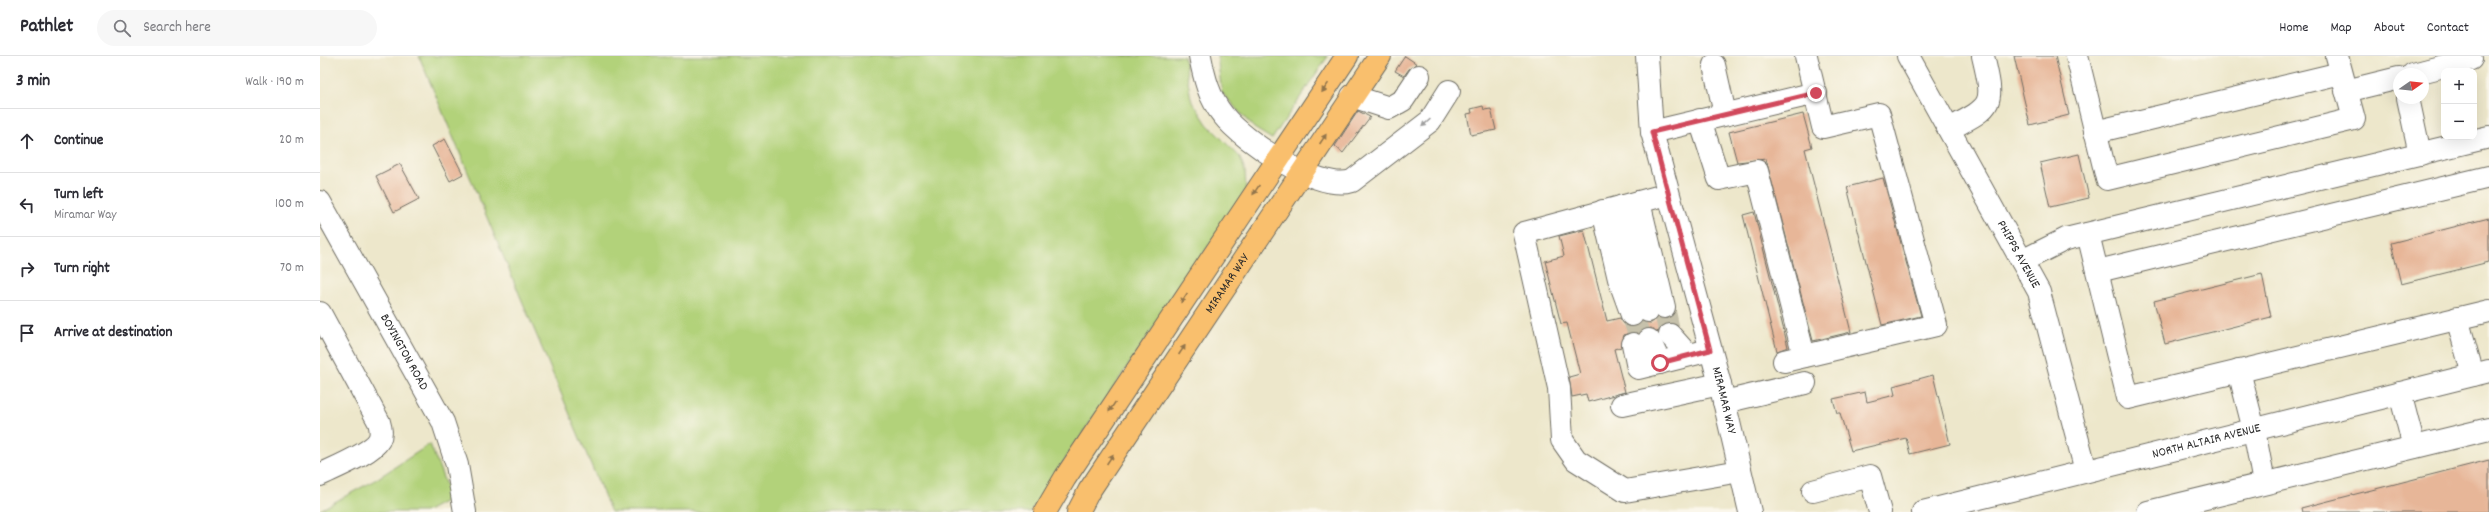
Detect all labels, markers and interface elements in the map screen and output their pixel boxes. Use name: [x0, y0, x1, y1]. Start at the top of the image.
search box: [97, 10, 377, 46]
text: Pathlet: [20, 14, 73, 41]
icon: search: [111, 17, 133, 39]
text: Search here: [143, 17, 211, 39]
text: Home: [2279, 18, 2308, 38]
text: Map: [2330, 18, 2352, 38]
text: About: [2374, 18, 2405, 38]
text: Contact: [2427, 18, 2469, 38]
north arrow: [2393, 68, 2429, 104]
map controls: [2441, 68, 2477, 140]
button: +: [2441, 68, 2477, 104]
text: 3 min: [16, 70, 50, 94]
text: Walk · 190 m: [245, 73, 304, 92]
one-way arrow: [1321, 83, 1329, 93]
route end: [1807, 84, 1825, 102]
button: −: [2441, 104, 2477, 140]
one-way arrow: [1422, 118, 1431, 127]
icon: ahead: [16, 130, 38, 152]
text: Continue: [54, 130, 103, 152]
text: 20 m: [279, 131, 304, 150]
one-way arrow: [1319, 133, 1327, 144]
text: Turn left: [54, 184, 103, 206]
one-way arrow: [1252, 185, 1260, 195]
icon: left: [16, 194, 38, 216]
text: 100 m: [275, 195, 304, 214]
text: Miramar Way: [54, 206, 117, 225]
street label: PHIPPS AVENUE: [1992, 217, 2045, 292]
street label: MIRAMAR WAY: [1201, 249, 1255, 318]
icon: right: [16, 258, 38, 280]
text: Turn right: [54, 258, 110, 280]
text: 70 m: [280, 259, 304, 278]
one-way arrow: [1180, 293, 1188, 304]
street label: BOYINGTON ROAD: [375, 310, 433, 394]
icon: arrive: [16, 322, 38, 344]
text: Arrive at destination: [54, 322, 172, 344]
one-way arrow: [1178, 345, 1186, 356]
route start: [1651, 354, 1669, 372]
street label: MIRAMAR WAY: [1706, 365, 1741, 437]
one-way arrow: [1108, 402, 1116, 412]
street label: NORTH ALTAIR AVENUE: [2150, 419, 2263, 464]
one-way arrow: [1106, 454, 1114, 464]

